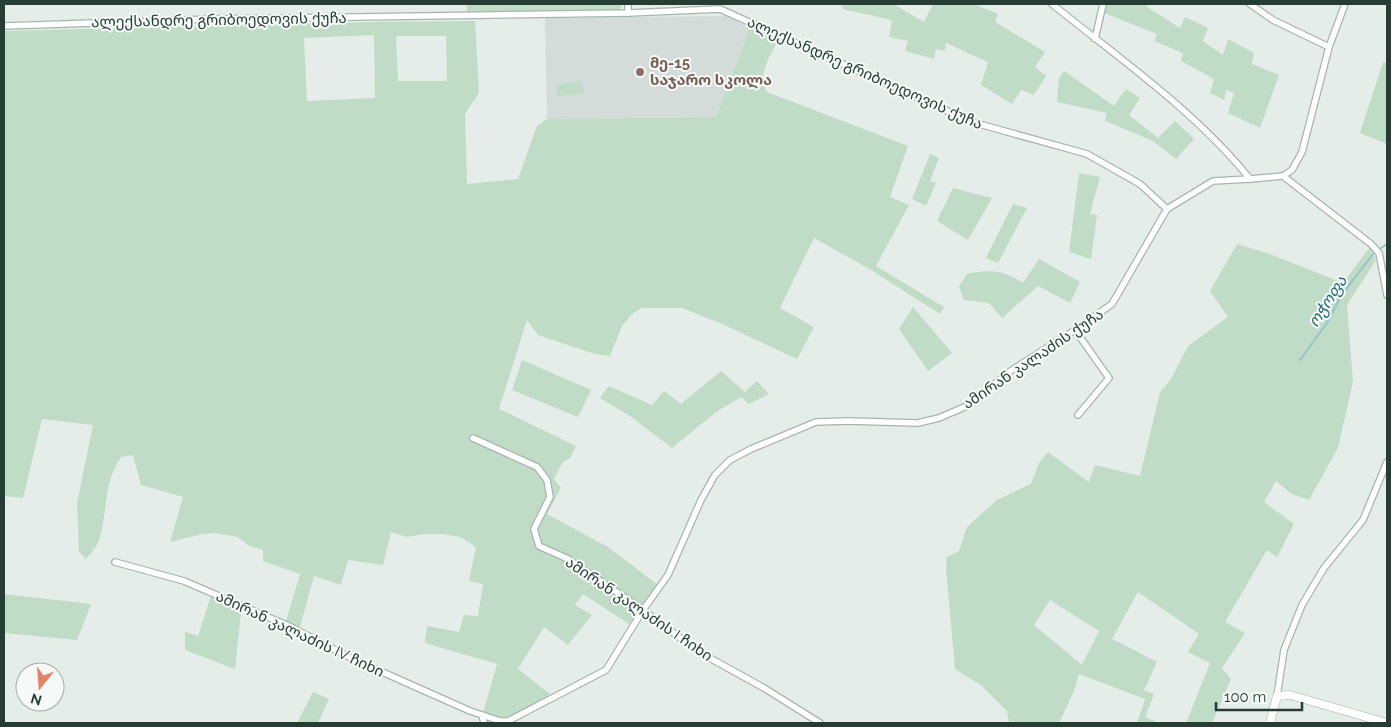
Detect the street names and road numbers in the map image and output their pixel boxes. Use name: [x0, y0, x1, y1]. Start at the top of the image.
street label: ალექსანდრე გრიბოედოვის ქუჩა: [91, 9, 347, 31]
street label: ალექსანდრე გრიბოედოვის ქუჩა: [745, 13, 985, 133]
street label: ამირან კალაძის ქუჩა: [959, 305, 1107, 413]
street label: ამირან კალაძის I ჩიხი: [562, 553, 716, 665]
street label: ამირან კალაძის IV ჩიხი: [213, 587, 387, 681]

